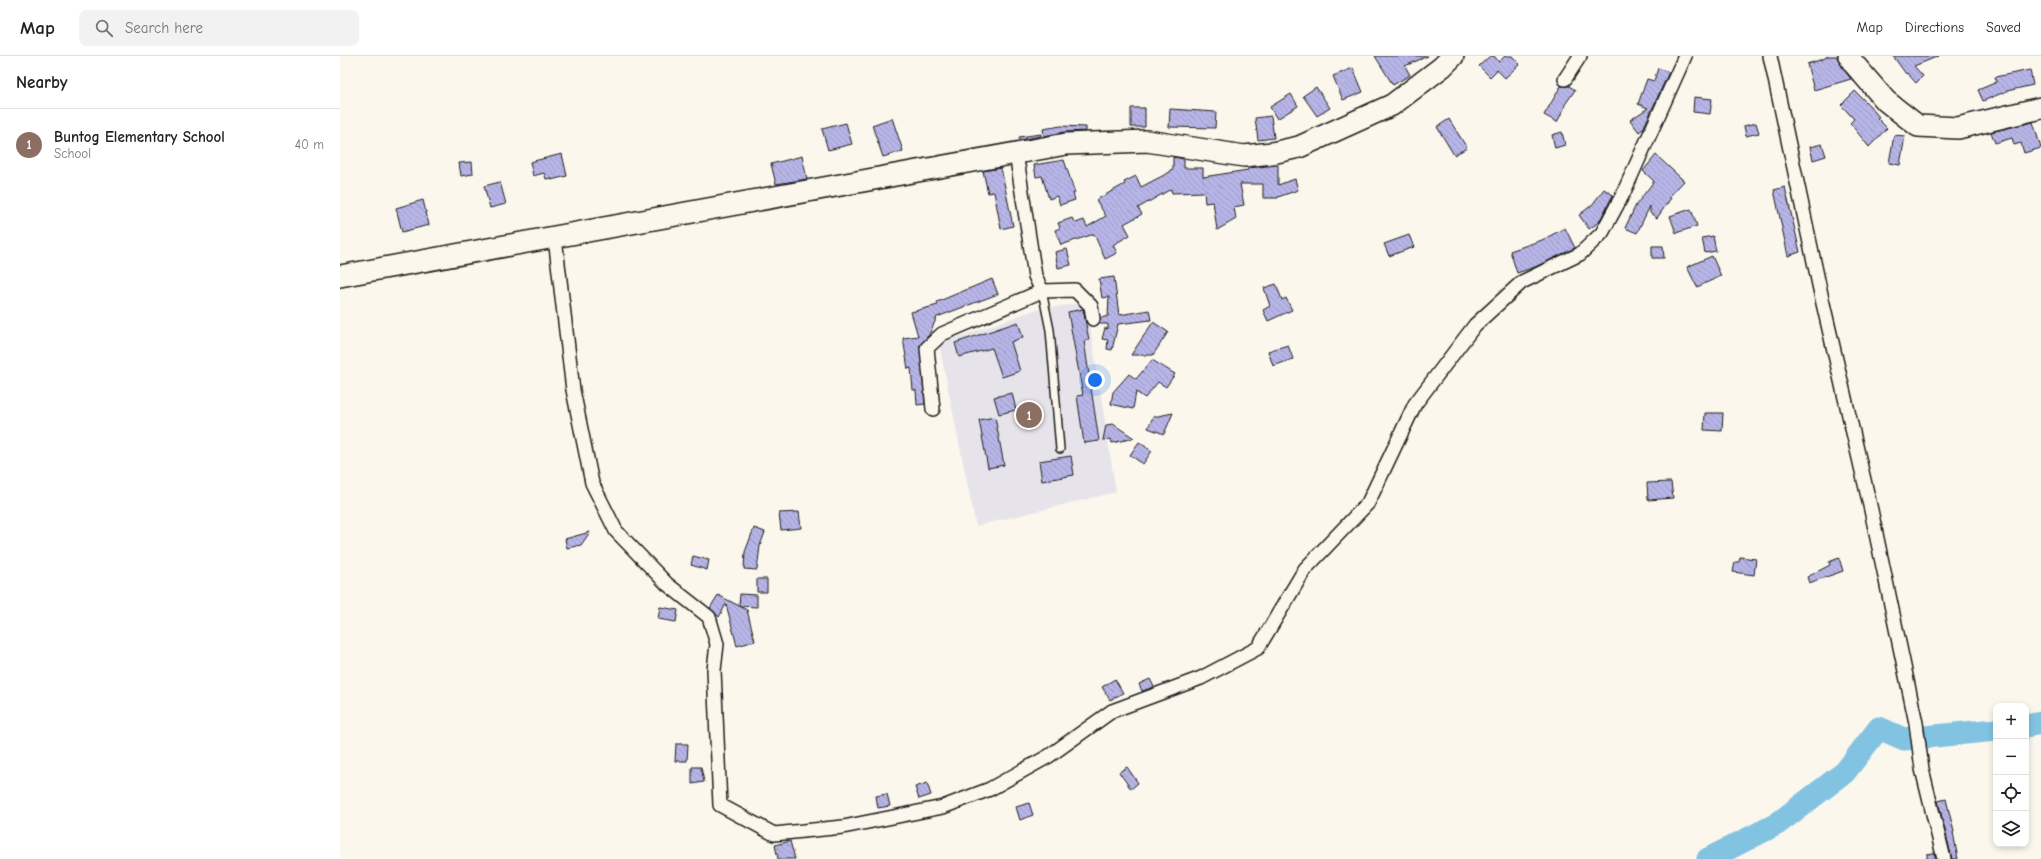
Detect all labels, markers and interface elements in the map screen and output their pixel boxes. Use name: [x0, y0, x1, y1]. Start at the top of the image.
search box: [79, 10, 359, 46]
text: Map: [20, 17, 55, 39]
icon: search: [93, 17, 115, 39]
text: Search here: [125, 19, 203, 37]
text: Map: [1856, 19, 1883, 36]
text: Directions: [1905, 19, 1964, 36]
text: Saved: [1986, 19, 2021, 36]
text: Nearby: [16, 73, 67, 92]
text: Buntog Elementary School: [54, 128, 225, 146]
text: 1: [26, 137, 32, 152]
text: 40 m: [295, 137, 324, 152]
text: School: [54, 146, 91, 161]
your location: [1085, 370, 1105, 390]
pin: 1: [1016, 400, 1042, 430]
map controls: [1993, 703, 2029, 847]
button: +: [1993, 703, 2029, 739]
button: −: [1993, 739, 2029, 775]
button: locate: [1993, 775, 2029, 811]
button: layers: [1993, 811, 2029, 847]

